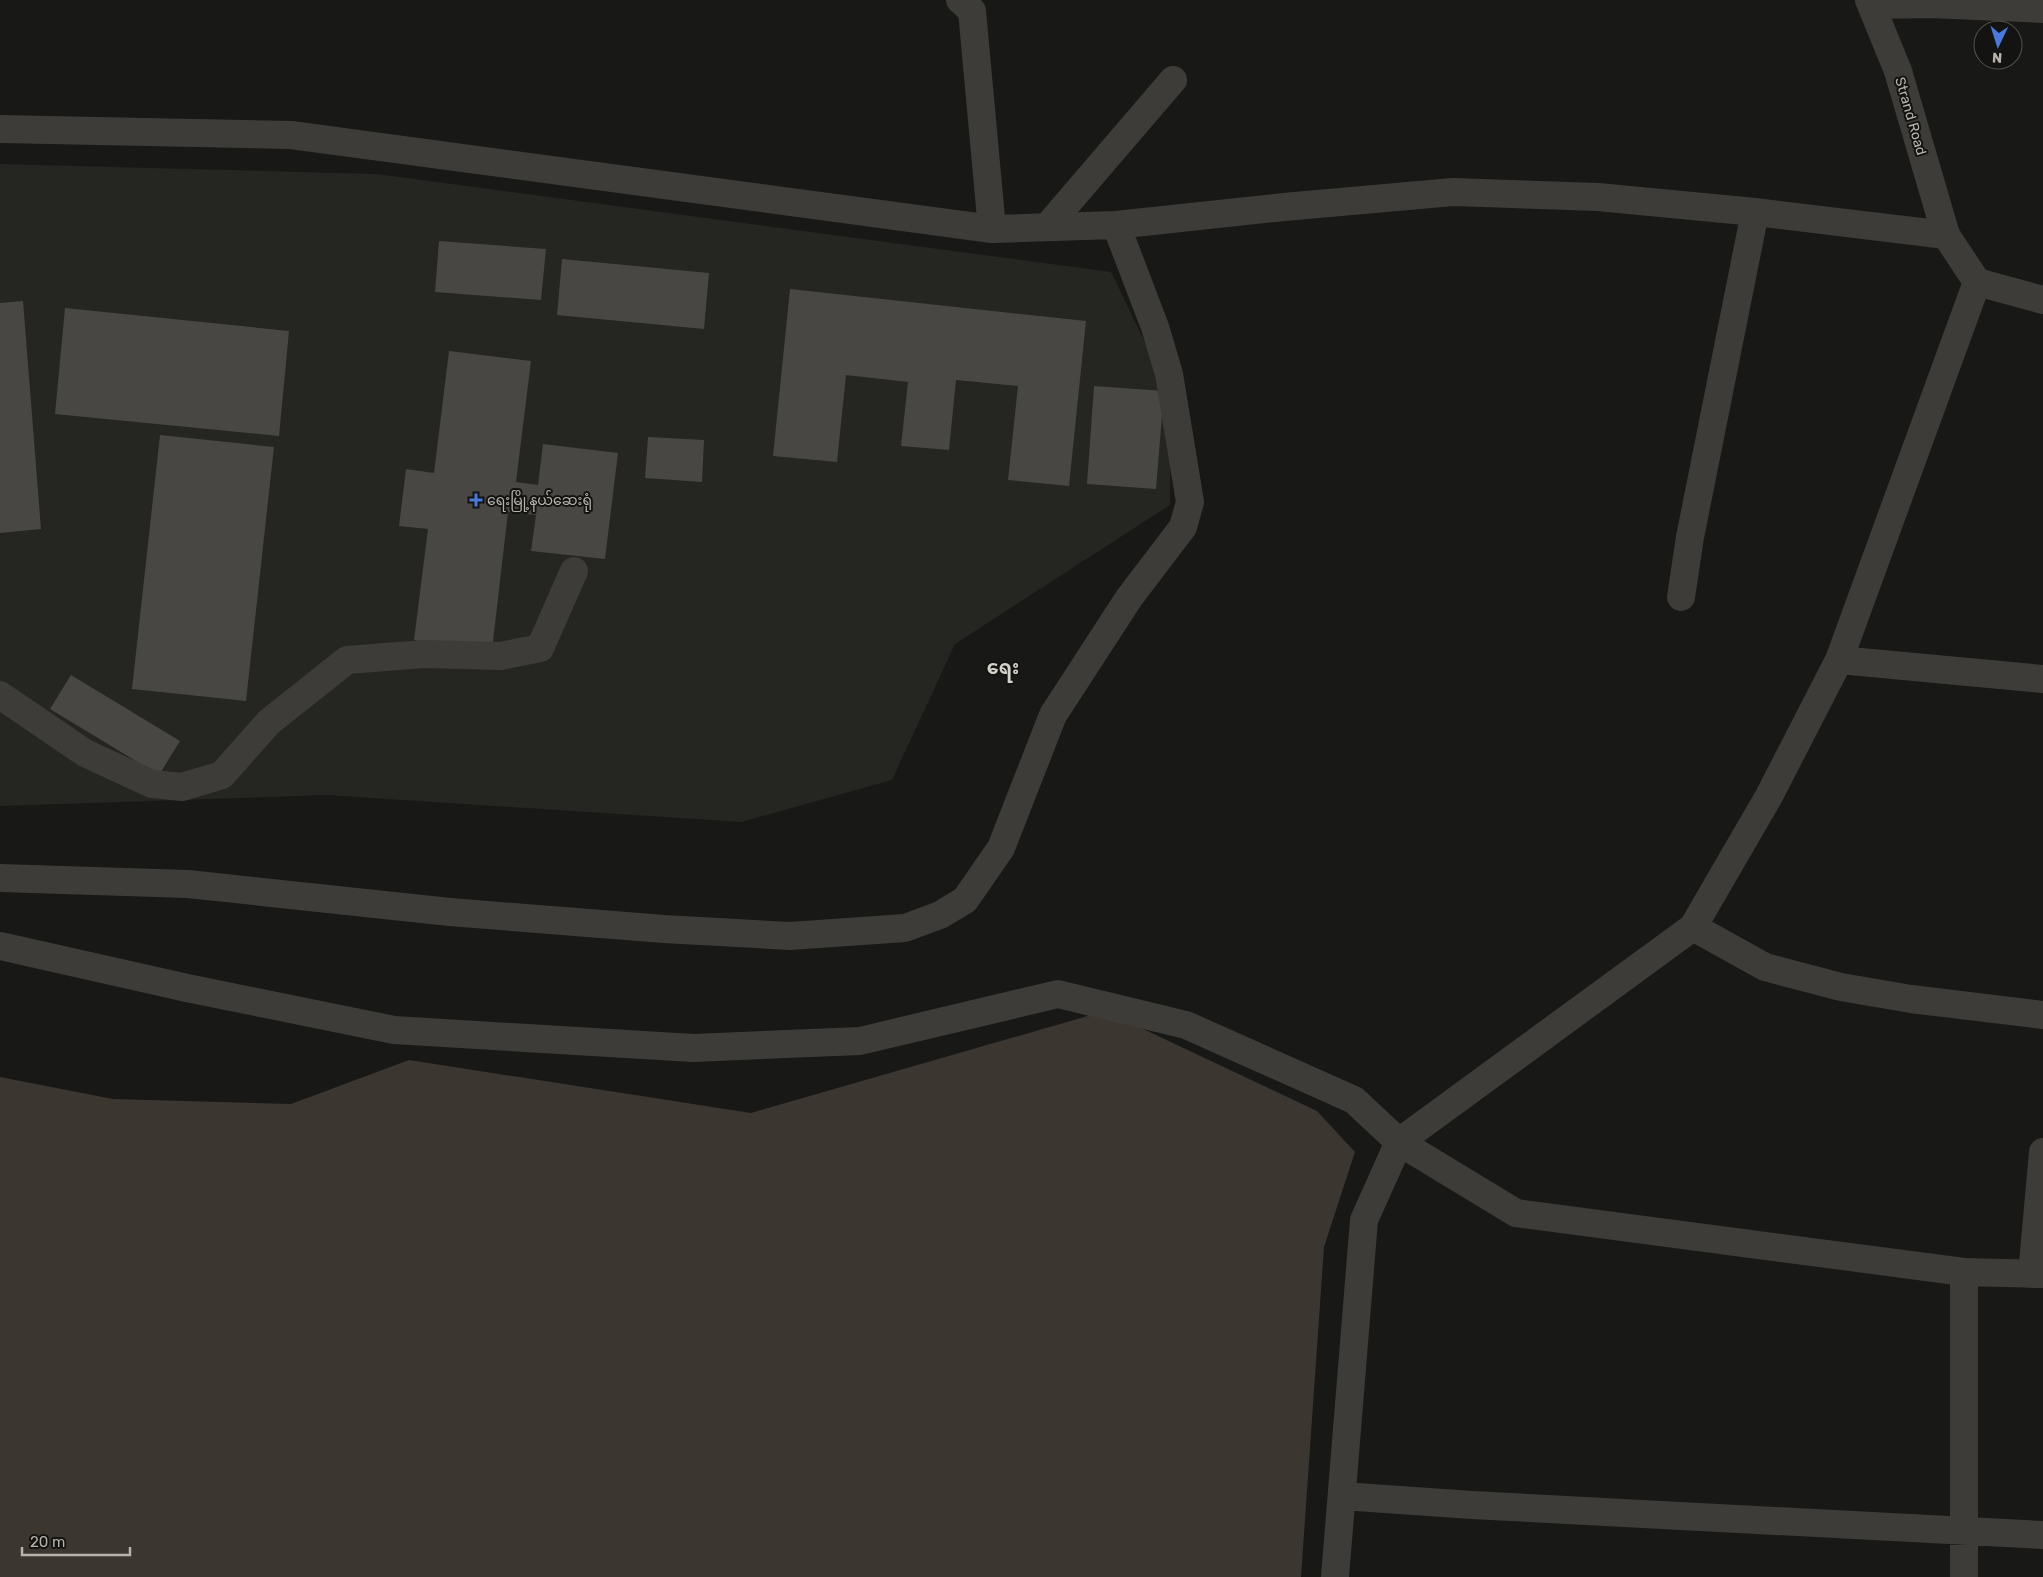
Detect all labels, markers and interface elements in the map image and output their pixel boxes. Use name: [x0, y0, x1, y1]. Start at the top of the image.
north arrow: [1973, 20, 2023, 70]
text: N: [1992, 49, 2003, 66]
street label: Strand Road: [1891, 75, 1930, 157]
place label: ရေးမြို့နယ်ဆေးရုံ: [487, 490, 592, 512]
marker: ရေးမြို့နယ်ဆေးရုံ: [469, 493, 483, 507]
district label: ရေး: [987, 656, 1019, 683]
scale bar: [22, 1524, 130, 1556]
text: 20 m: [30, 1533, 65, 1551]

